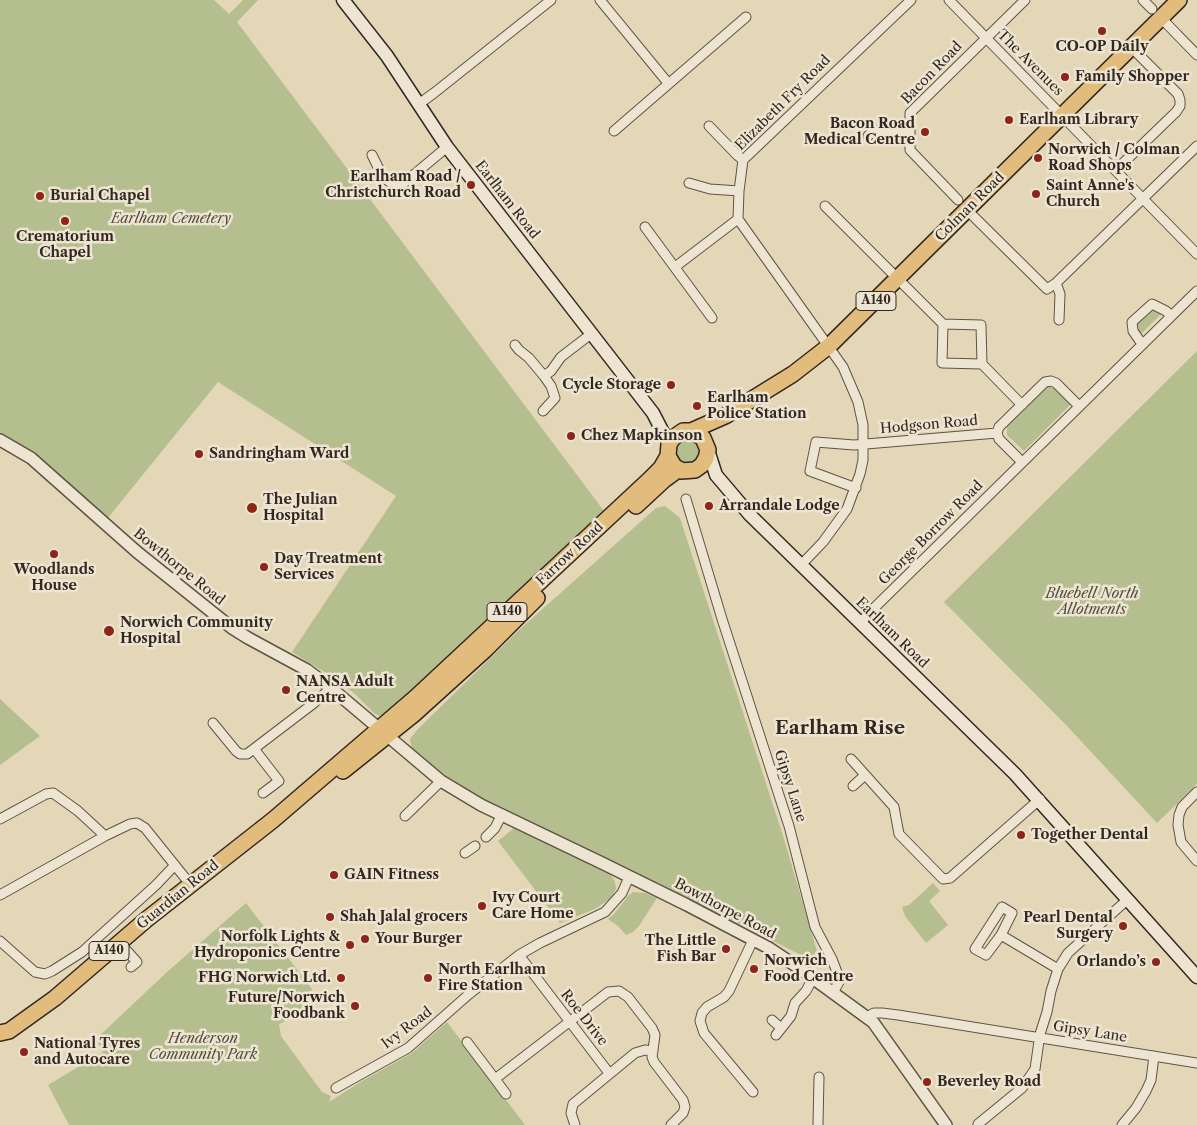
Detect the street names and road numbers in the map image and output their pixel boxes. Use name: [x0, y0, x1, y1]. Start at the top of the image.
street label: The Avenues: [993, 26, 1067, 100]
street label: Bacon Road: [898, 38, 966, 108]
street label: Elizabeth Fry Road: [732, 52, 834, 154]
street label: Earlham Road: [471, 158, 543, 242]
street label: Colman Road: [932, 169, 1008, 245]
road number: A140: [856, 292, 896, 310]
street label: Hodgson Road: [879, 412, 979, 438]
street label: George Borrow Road: [875, 477, 987, 589]
street label: Farrow Road: [533, 519, 607, 589]
street label: Bowthorpe Road: [130, 525, 228, 609]
street label: Earlham Road: [852, 594, 932, 672]
road number: A140: [487, 602, 527, 622]
street label: Gipsy Lane: [770, 748, 810, 824]
street label: Guardian Road: [134, 857, 222, 933]
street label: Bowthorpe Road: [671, 875, 779, 943]
road number: A140: [89, 941, 129, 960]
street label: Roe Drive: [557, 987, 611, 1049]
street label: Ivy Road: [379, 1004, 435, 1052]
street label: Gipsy Lane: [1052, 1018, 1128, 1046]

